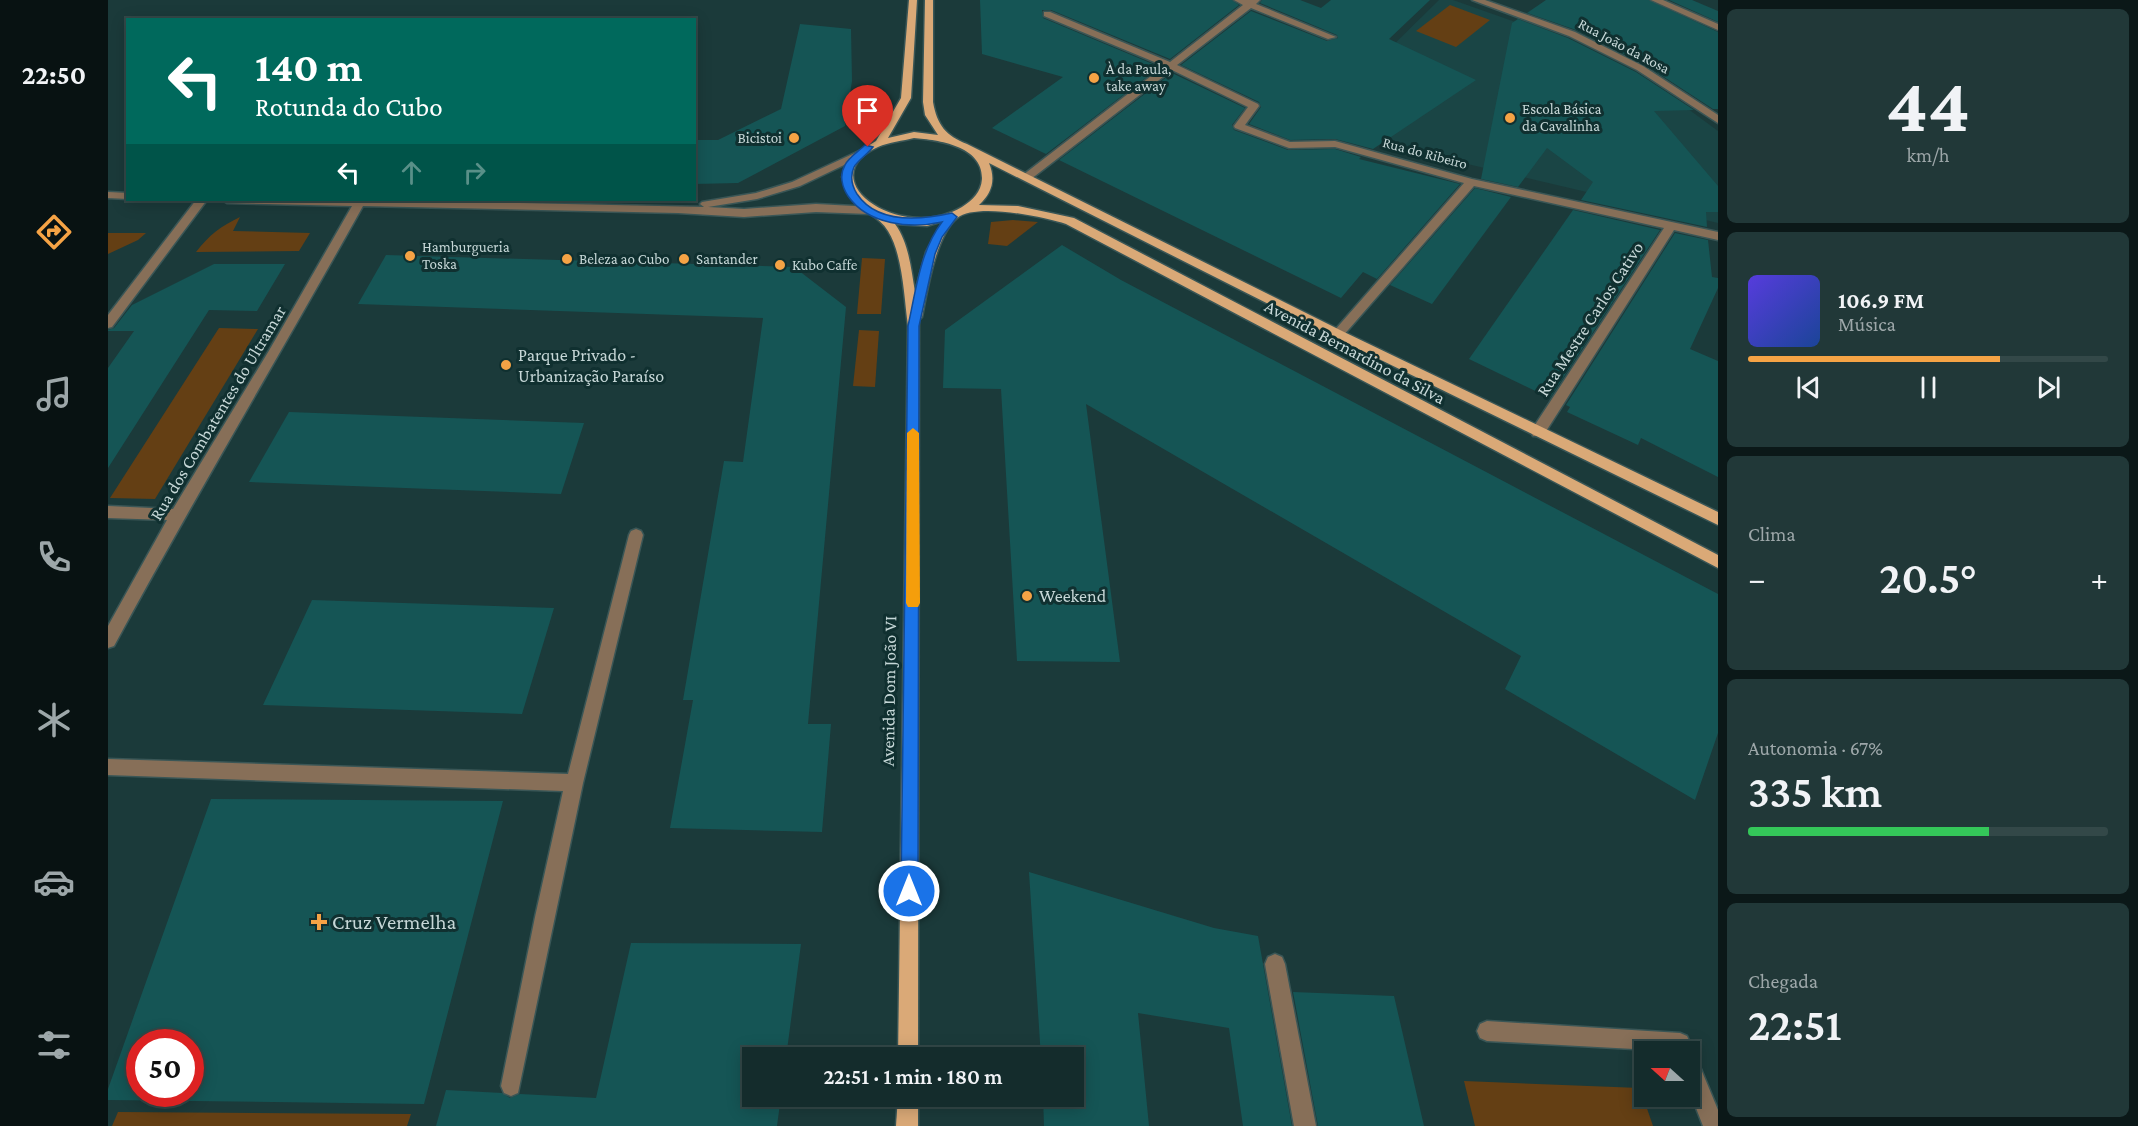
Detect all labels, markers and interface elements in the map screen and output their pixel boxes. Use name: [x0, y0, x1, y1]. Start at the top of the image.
street label: Rua João da Rosa: [1575, 15, 1672, 78]
icon: left: [156, 42, 234, 120]
text: 140 m: [255, 43, 363, 90]
text: 22:50: [22, 60, 86, 90]
place label: À da Paula, take away: [1106, 61, 1172, 95]
text: 44: [1886, 61, 1970, 148]
marker: À da Paula, take away: [1087, 71, 1101, 85]
pin: [842, 85, 893, 147]
text: Rotunda do Cubo: [255, 92, 443, 122]
icon: arrive: [851, 94, 884, 127]
place label: Escola Básica da Cavalinha: [1522, 101, 1602, 134]
marker: Escola Básica da Cavalinha: [1503, 111, 1517, 125]
place label: Bicistoi: [738, 130, 782, 146]
marker: Bicistoi: [787, 131, 801, 145]
street label: Rua do Ribeiro: [1381, 134, 1469, 172]
text: km/h: [1906, 144, 1950, 166]
icon: left: [332, 156, 365, 189]
icon: ahead: [395, 156, 428, 189]
icon: right: [458, 156, 491, 189]
icon: directions: [33, 211, 75, 253]
street label: Rua Mestre Carlos Cativo: [1533, 238, 1647, 400]
place label: Hamburgueria Toska: [422, 239, 510, 272]
marker: Hamburgueria Toska: [403, 249, 417, 263]
place label: Beleza ao Cubo: [579, 251, 670, 267]
place label: Santander: [696, 251, 758, 267]
marker: Beleza ao Cubo: [560, 252, 574, 266]
marker: Santander: [677, 252, 691, 266]
place label: Kubo Caffe: [792, 257, 858, 273]
marker: Kubo Caffe: [773, 258, 787, 272]
text: 106.9 FM: [1838, 288, 1924, 313]
street label: Avenida Bernardino da Silva: [1261, 296, 1449, 408]
street label: Rua dos Combatentes do Ultramar: [146, 302, 290, 524]
text: Música: [1838, 313, 1896, 335]
place label: Parque Privado - Urbanização Paraíso: [518, 345, 664, 386]
marker: Parque Privado - Urbanização Paraíso: [499, 358, 513, 372]
icon: previous: [1792, 371, 1825, 404]
icon: pause: [1912, 371, 1945, 404]
icon: next: [2032, 371, 2065, 404]
icon: music: [33, 373, 75, 415]
text: Clima: [1748, 523, 1796, 545]
icon: phone: [33, 536, 75, 578]
text: 20.5°: [1879, 553, 1977, 603]
text: −: [1748, 560, 1765, 597]
text: +: [2091, 560, 2108, 597]
place label: Weekend: [1039, 586, 1107, 606]
marker: Weekend: [1020, 589, 1034, 603]
street label: Avenida Dom João VI: [878, 615, 900, 767]
icon: climate: [33, 699, 75, 741]
text: Autonomia · 67%: [1748, 737, 1883, 759]
text: 335 km: [1748, 767, 1882, 817]
position arrow: [877, 859, 941, 923]
icon: car: [33, 861, 75, 903]
place label: Cruz Vermelha: [332, 910, 457, 934]
marker: Cruz Vermelha: [310, 913, 328, 931]
text: Chegada: [1748, 970, 1818, 992]
text: 22:51: [1748, 1000, 1841, 1050]
icon: filters: [33, 1024, 75, 1066]
speed limit sign: 50: [126, 1029, 204, 1107]
north arrow: [1634, 1041, 1700, 1107]
map controls: [1634, 1041, 1700, 1107]
text: 22:51 · 1 min · 180 m: [823, 1064, 1003, 1089]

